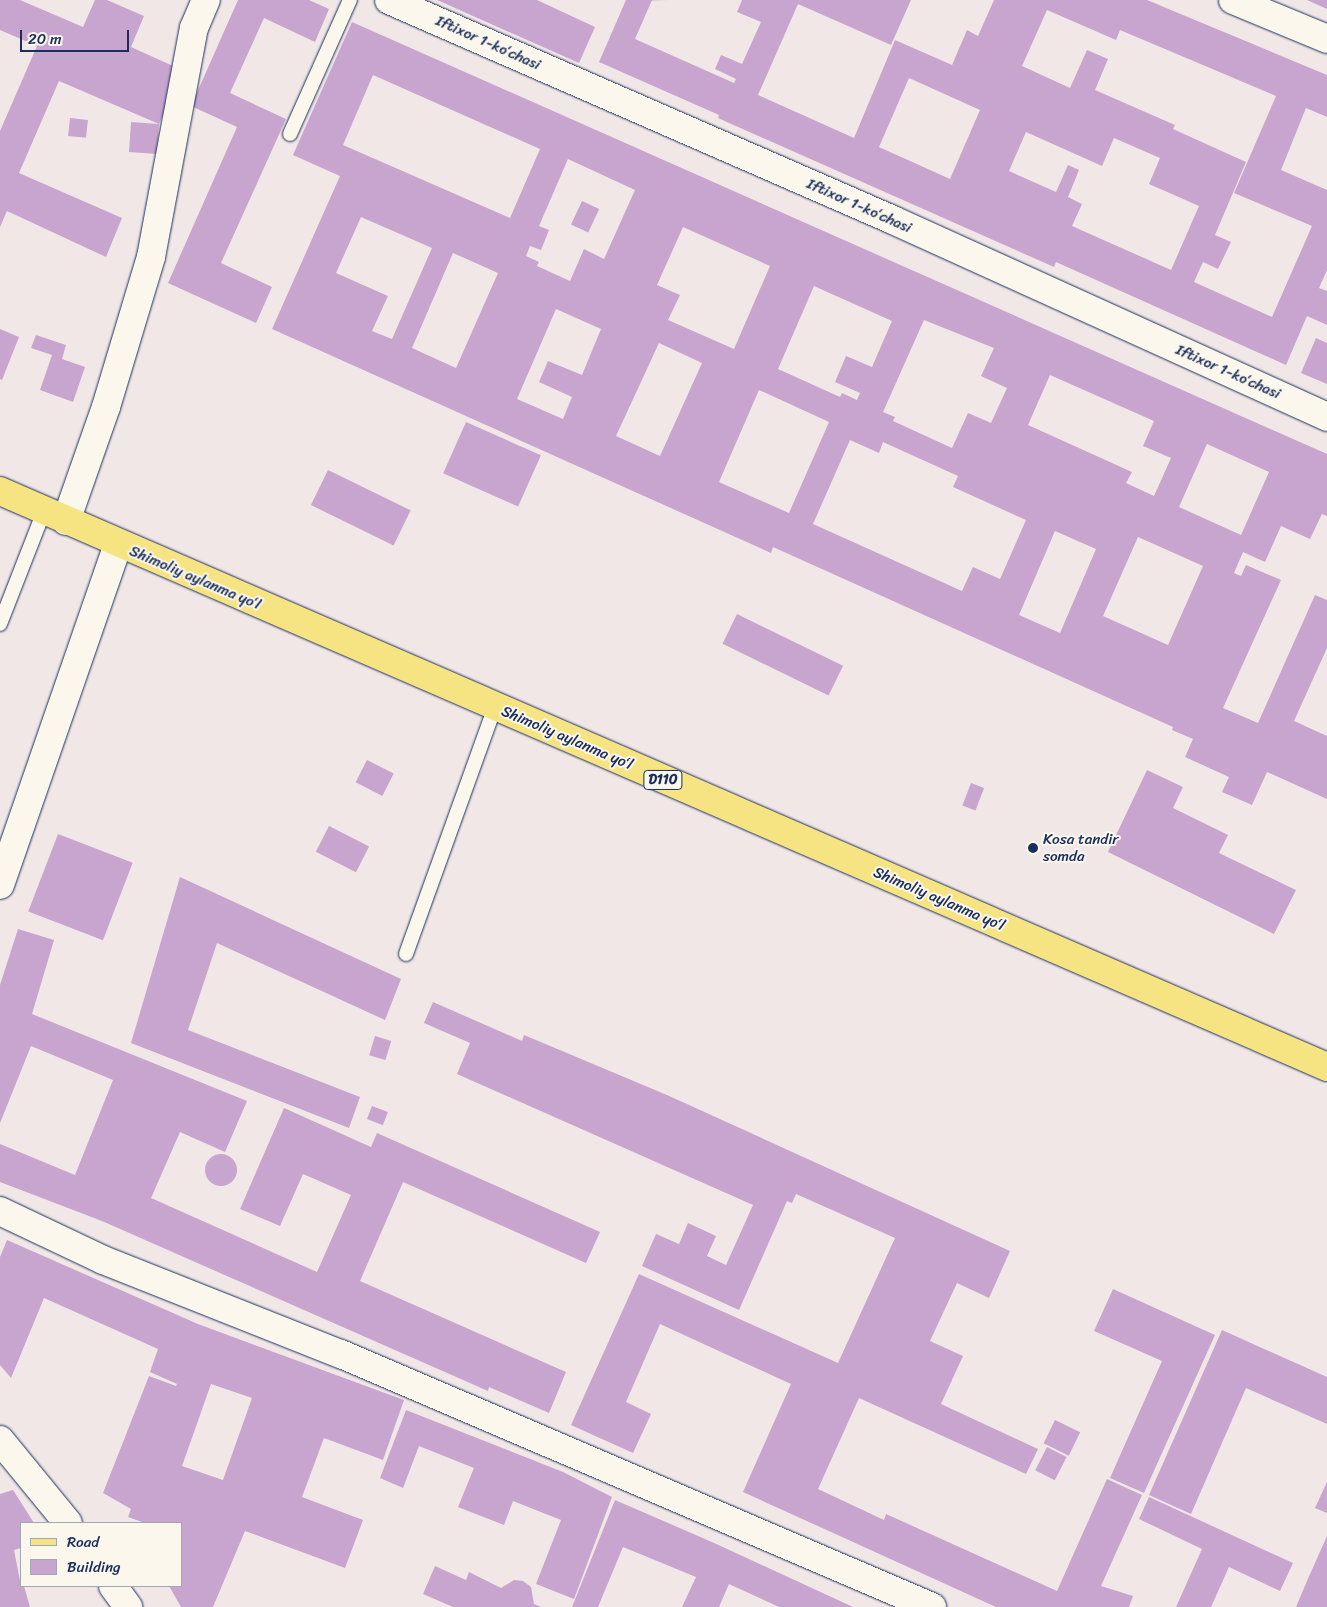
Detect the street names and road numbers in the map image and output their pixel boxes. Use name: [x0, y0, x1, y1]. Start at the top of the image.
street label: Iftixor 1-koʻchasi: [433, 12, 543, 74]
street label: Iftixor 1-koʻchasi: [804, 175, 914, 237]
street label: Iftixor 1-koʻchasi: [1173, 341, 1283, 403]
street label: Shimoliy aylanma yoʻl: [127, 542, 263, 614]
street label: Shimoliy aylanma yoʻl: [499, 702, 635, 774]
road number: D110: [643, 768, 683, 792]
street label: Shimoliy aylanma yoʻl: [871, 863, 1007, 935]

